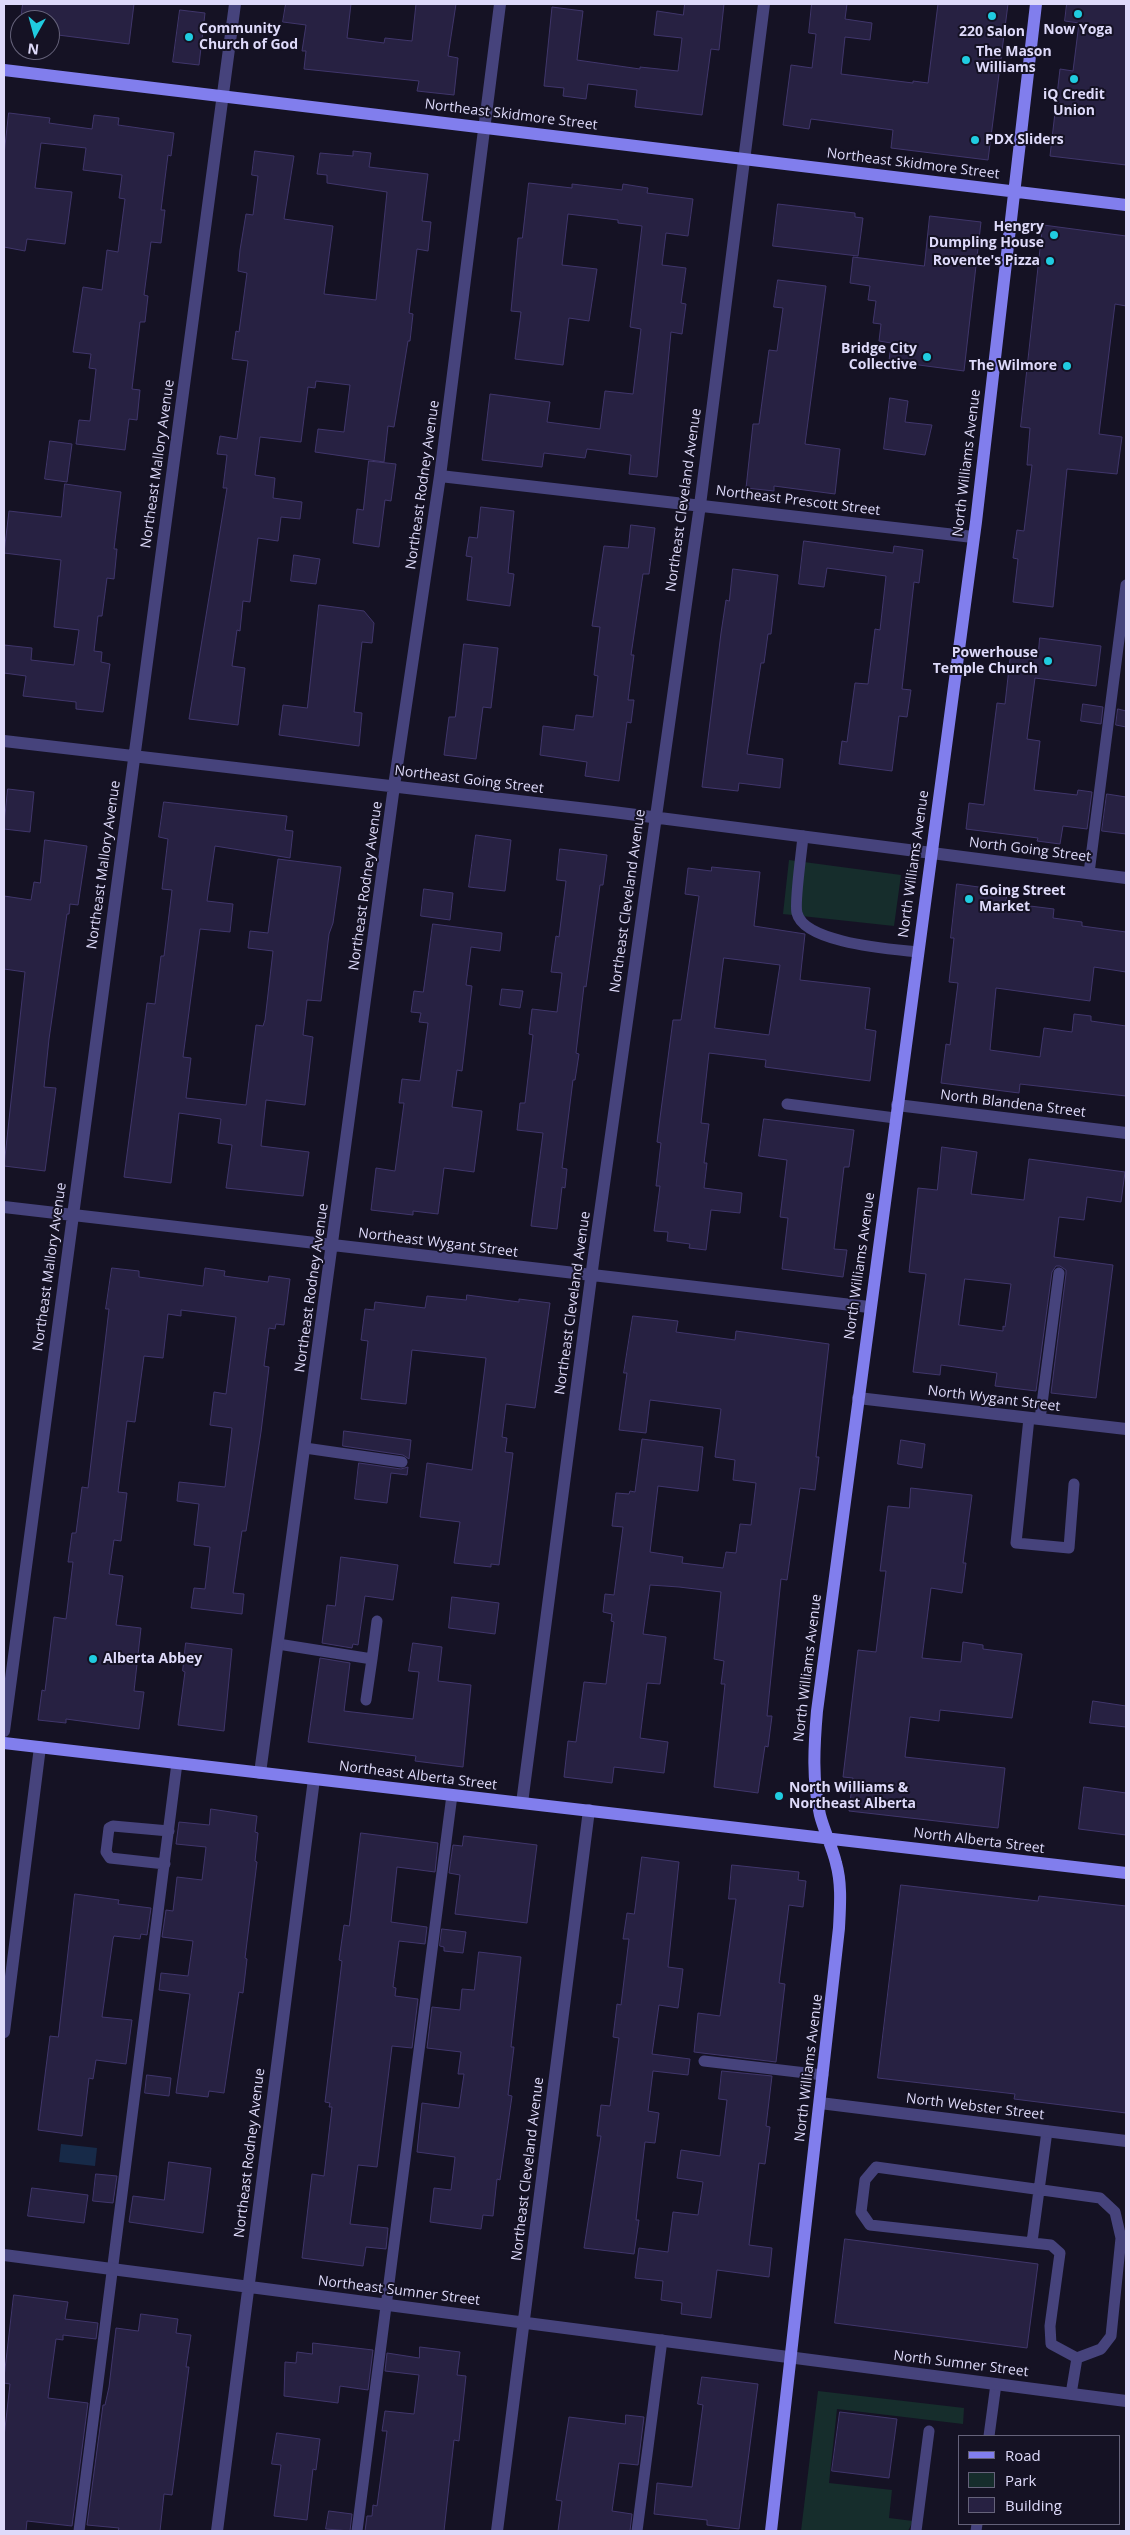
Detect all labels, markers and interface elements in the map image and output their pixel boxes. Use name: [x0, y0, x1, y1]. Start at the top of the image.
marker: Now Yoga: [1072, 8, 1084, 20]
north arrow: [10, 10, 60, 60]
marker: 220 Salon: [986, 10, 998, 22]
place label: Community Church of God: [199, 21, 298, 54]
place label: Now Yoga: [1043, 22, 1113, 38]
place label: 220 Salon: [959, 24, 1025, 40]
marker: Community Church of God: [183, 31, 195, 43]
text: N: [26, 39, 40, 60]
place label: The Mason Williams: [976, 44, 1052, 76]
marker: The Mason Williams: [960, 54, 972, 66]
marker: iQ Credit Union: [1068, 73, 1080, 85]
place label: iQ Credit Union: [1043, 87, 1105, 120]
street label: Northeast Skidmore Street: [424, 96, 598, 134]
place label: PDX Sliders: [985, 132, 1064, 148]
marker: PDX Sliders: [969, 134, 981, 146]
street label: Northeast Skidmore Street: [826, 145, 1000, 183]
place label: Hengry Dumpling House: [929, 219, 1044, 252]
marker: Hengry Dumpling House: [1048, 229, 1060, 241]
place label: Rovente's Pizza: [933, 253, 1040, 269]
marker: Rovente's Pizza: [1044, 255, 1056, 267]
place label: Bridge City Collective: [841, 341, 917, 374]
marker: Bridge City Collective: [921, 351, 933, 363]
place label: The Wilmore: [969, 358, 1057, 374]
marker: The Wilmore: [1061, 360, 1073, 372]
street label: Northeast Mallory Avenue: [138, 379, 178, 549]
street label: North Williams Avenue: [950, 388, 984, 538]
street label: Northeast Rodney Avenue: [403, 399, 443, 571]
street label: Northeast Cleveland Avenue: [663, 407, 705, 593]
street label: Northeast Prescott Street: [715, 483, 881, 519]
place label: Powerhouse Temple Church: [933, 645, 1038, 678]
marker: Powerhouse Temple Church: [1042, 655, 1054, 667]
street label: Northeast Going Street: [393, 763, 545, 797]
street label: Northeast Mallory Avenue: [84, 780, 124, 950]
street label: North Williams Avenue: [895, 789, 933, 939]
street label: Northeast Rodney Avenue: [346, 800, 386, 972]
street label: Northeast Cleveland Avenue: [607, 808, 649, 994]
street label: North Going Street: [968, 834, 1092, 866]
place label: Going Street Market: [979, 883, 1066, 916]
marker: Going Street Market: [963, 893, 975, 905]
street label: North Blandena Street: [939, 1087, 1087, 1121]
street label: Northeast Mallory Avenue: [30, 1182, 70, 1352]
street label: North Williams Avenue: [841, 1191, 879, 1341]
street label: Northeast Rodney Avenue: [292, 1202, 332, 1374]
street label: Northeast Cleveland Avenue: [552, 1210, 594, 1396]
street label: Northeast Wygant Street: [357, 1225, 519, 1261]
street label: North Wygant Street: [927, 1383, 1061, 1415]
street label: North Williams Avenue: [791, 1593, 825, 1743]
place label: Alberta Abbey: [103, 1651, 202, 1667]
marker: Alberta Abbey: [87, 1653, 99, 1665]
street label: Northeast Alberta Street: [338, 1758, 498, 1794]
place label: North Williams & Northeast Alberta: [789, 1780, 916, 1812]
marker: North Williams & Northeast Alberta: [773, 1790, 785, 1802]
street label: North Alberta Street: [912, 1825, 1046, 1857]
street label: North Williams Avenue: [792, 1993, 826, 2143]
street label: Northeast Rodney Avenue: [231, 2067, 269, 2239]
street label: Northeast Cleveland Avenue: [508, 2076, 548, 2262]
street label: North Webster Street: [905, 2090, 1045, 2124]
street label: Northeast Sumner Street: [317, 2273, 481, 2309]
street label: North Sumner Street: [892, 2347, 1030, 2381]
legend: [958, 2435, 1120, 2525]
text: Road: [1005, 2445, 1041, 2465]
text: Park: [1005, 2470, 1036, 2490]
text: Building: [1005, 2495, 1062, 2515]

